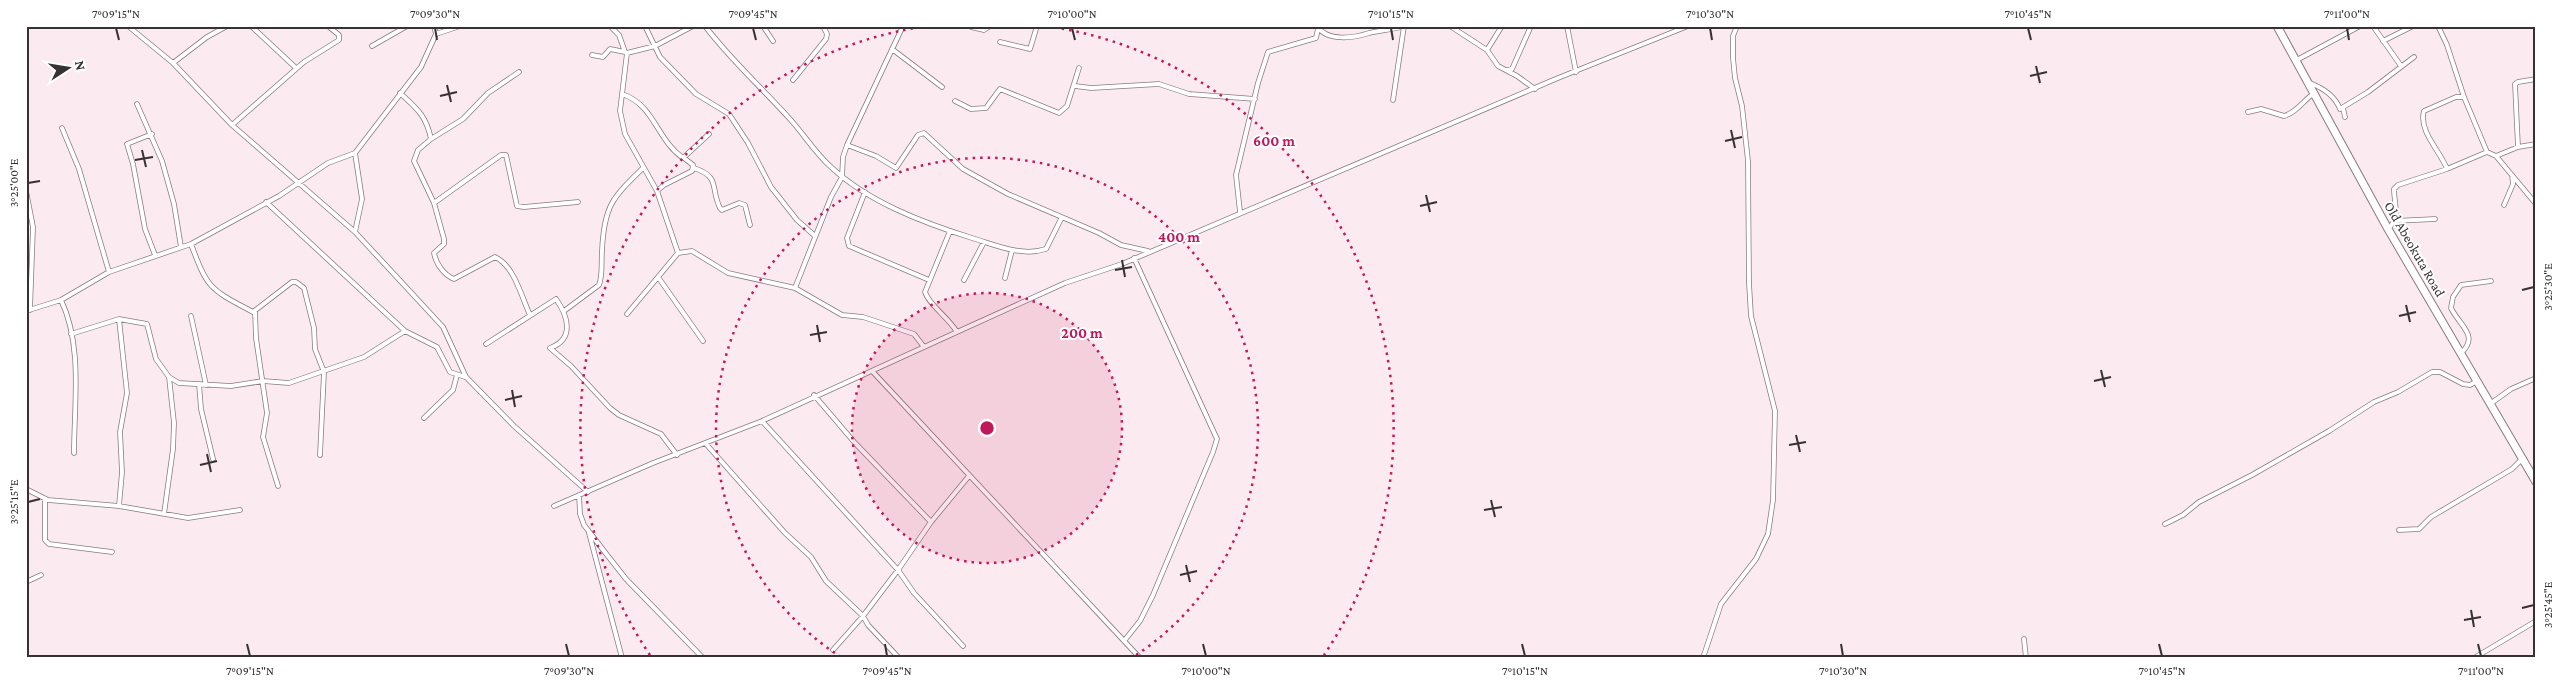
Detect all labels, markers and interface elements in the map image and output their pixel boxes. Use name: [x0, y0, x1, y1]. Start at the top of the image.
text: 7°09'15"N: [92, 7, 140, 21]
text: 7°09'30"N: [410, 7, 460, 21]
text: 7°09'45"N: [728, 7, 778, 21]
text: 7°10'00"N: [1047, 7, 1097, 21]
text: 7°10'15"N: [1368, 7, 1414, 21]
text: 7°10'30"N: [1686, 7, 1734, 21]
text: 7°10'45"N: [2004, 7, 2052, 21]
text: 7°11'00"N: [2324, 7, 2370, 21]
north arrow: [42, 42, 92, 92]
text: N: [72, 59, 90, 72]
text: 600 m: [1253, 133, 1295, 149]
text: 3°25'00"E: [7, 158, 21, 207]
street label: Old Abeokuta Road: [2381, 199, 2449, 300]
text: 400 m: [1158, 229, 1200, 245]
text: 3°25'30"E: [2541, 263, 2555, 311]
text: 200 m: [1061, 325, 1103, 341]
centre of rings: [978, 419, 996, 437]
text: 3°25'15"E: [7, 479, 21, 525]
text: 3°25'45"E: [2541, 581, 2555, 628]
text: 7°09'15"N: [226, 664, 274, 678]
text: 7°09'30"N: [544, 664, 594, 678]
text: 7°09'45"N: [862, 664, 912, 678]
text: 7°10'00"N: [1181, 664, 1231, 678]
text: 7°10'15"N: [1502, 664, 1548, 678]
text: 7°10'30"N: [1819, 664, 1867, 678]
text: 7°10'45"N: [2138, 664, 2186, 678]
text: 7°11'00"N: [2458, 664, 2504, 678]

